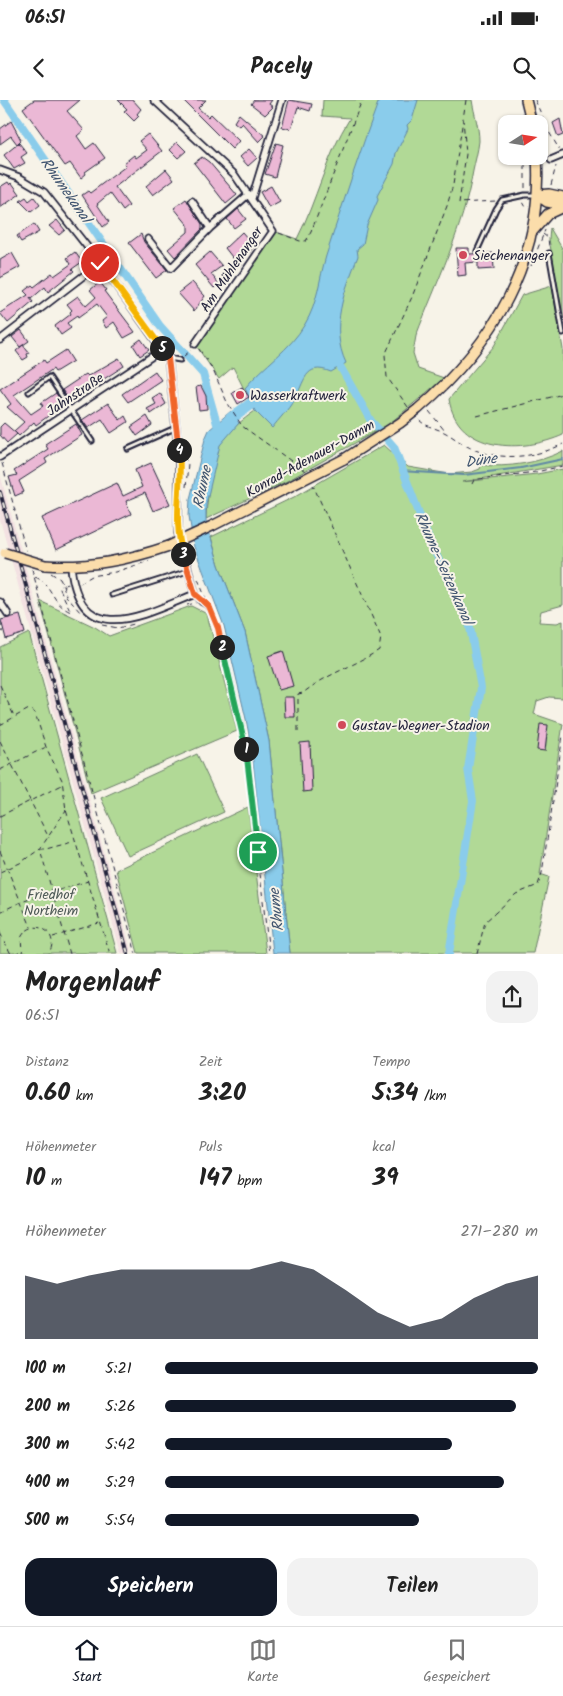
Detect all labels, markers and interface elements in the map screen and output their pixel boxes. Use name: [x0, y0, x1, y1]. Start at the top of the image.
text: 06:51: [25, 3, 65, 33]
text: Pacely: [250, 50, 313, 85]
icon: back: [25, 54, 53, 82]
icon: search: [510, 54, 538, 82]
north arrow: [498, 115, 548, 165]
map controls: [498, 115, 548, 165]
water label: Rhumekanal: [34, 153, 99, 231]
street label: Am Mühlenanger: [195, 221, 269, 317]
pin: [79, 242, 121, 284]
place label: Siechenanger: [473, 245, 551, 267]
icon: check: [86, 249, 114, 277]
marker: Siechenanger: [457, 249, 469, 261]
pin: 5: [150, 336, 174, 360]
text: 5: [159, 337, 166, 359]
street label: Jahnstraße: [42, 367, 109, 422]
place label: Wasserkraftwerk: [250, 385, 346, 407]
marker: Wasserkraftwerk: [234, 389, 246, 401]
street label: Konrad-Adenauer-Damm: [242, 414, 379, 504]
pin: 4: [166, 438, 192, 462]
text: 4: [176, 439, 183, 461]
water label: Düne: [464, 447, 500, 475]
water label: Rhume: [187, 463, 219, 511]
water label: Rhume-Seitenkanal: [407, 508, 480, 632]
pin: 3: [170, 542, 196, 566]
text: 3: [180, 543, 187, 565]
pin: 2: [210, 634, 234, 660]
text: 2: [218, 636, 227, 658]
place label: Gustav-Wegner-Stadion: [352, 715, 490, 737]
marker: Gustav-Wegner-Stadion: [336, 719, 348, 731]
pin: 1: [234, 736, 258, 762]
text: 1: [244, 738, 249, 760]
pin: [237, 831, 279, 873]
icon: arrive: [244, 838, 272, 866]
park label: Friedhof Northeim: [24, 884, 78, 922]
water label: Rhume: [263, 886, 291, 932]
text: Morgenlauf: [25, 961, 159, 1006]
button: share: [486, 971, 538, 1023]
text: 06:51: [25, 1003, 59, 1028]
text: Distanz: [25, 1051, 69, 1073]
text: Zeit: [199, 1051, 222, 1073]
text: Tempo: [372, 1051, 410, 1073]
text: 0.60: [25, 1073, 70, 1113]
text: 3:20: [199, 1073, 246, 1113]
text: 5:34: [372, 1073, 418, 1113]
text: km: [70, 1085, 93, 1107]
text: /km: [418, 1085, 447, 1107]
text: Höhenmeter: [25, 1136, 96, 1158]
text: Puls: [199, 1136, 222, 1158]
text: kcal: [372, 1136, 395, 1158]
text: 10: [25, 1158, 45, 1198]
text: 147: [199, 1158, 232, 1198]
text: 39: [372, 1158, 399, 1198]
text: m: [45, 1170, 62, 1192]
text: bpm: [232, 1170, 262, 1192]
text: Höhenmeter: [25, 1219, 106, 1244]
text: 271–280 m: [460, 1219, 538, 1244]
text: 100 m: [25, 1356, 66, 1381]
text: 5:21: [105, 1356, 132, 1381]
text: 200 m: [25, 1394, 70, 1419]
text: 5:26: [105, 1394, 136, 1419]
text: 300 m: [25, 1432, 69, 1457]
text: 5:42: [105, 1432, 136, 1457]
text: 400 m: [25, 1470, 69, 1495]
text: 5:29: [105, 1470, 135, 1495]
text: 500 m: [25, 1508, 69, 1533]
text: 5:54: [105, 1508, 135, 1533]
button: Speichern: [25, 1558, 277, 1616]
button: Teilen: [287, 1558, 538, 1616]
tab: Start: [73, 1636, 102, 1688]
tab: Karte: [247, 1636, 278, 1688]
tab: Gespeichert: [423, 1636, 490, 1688]

